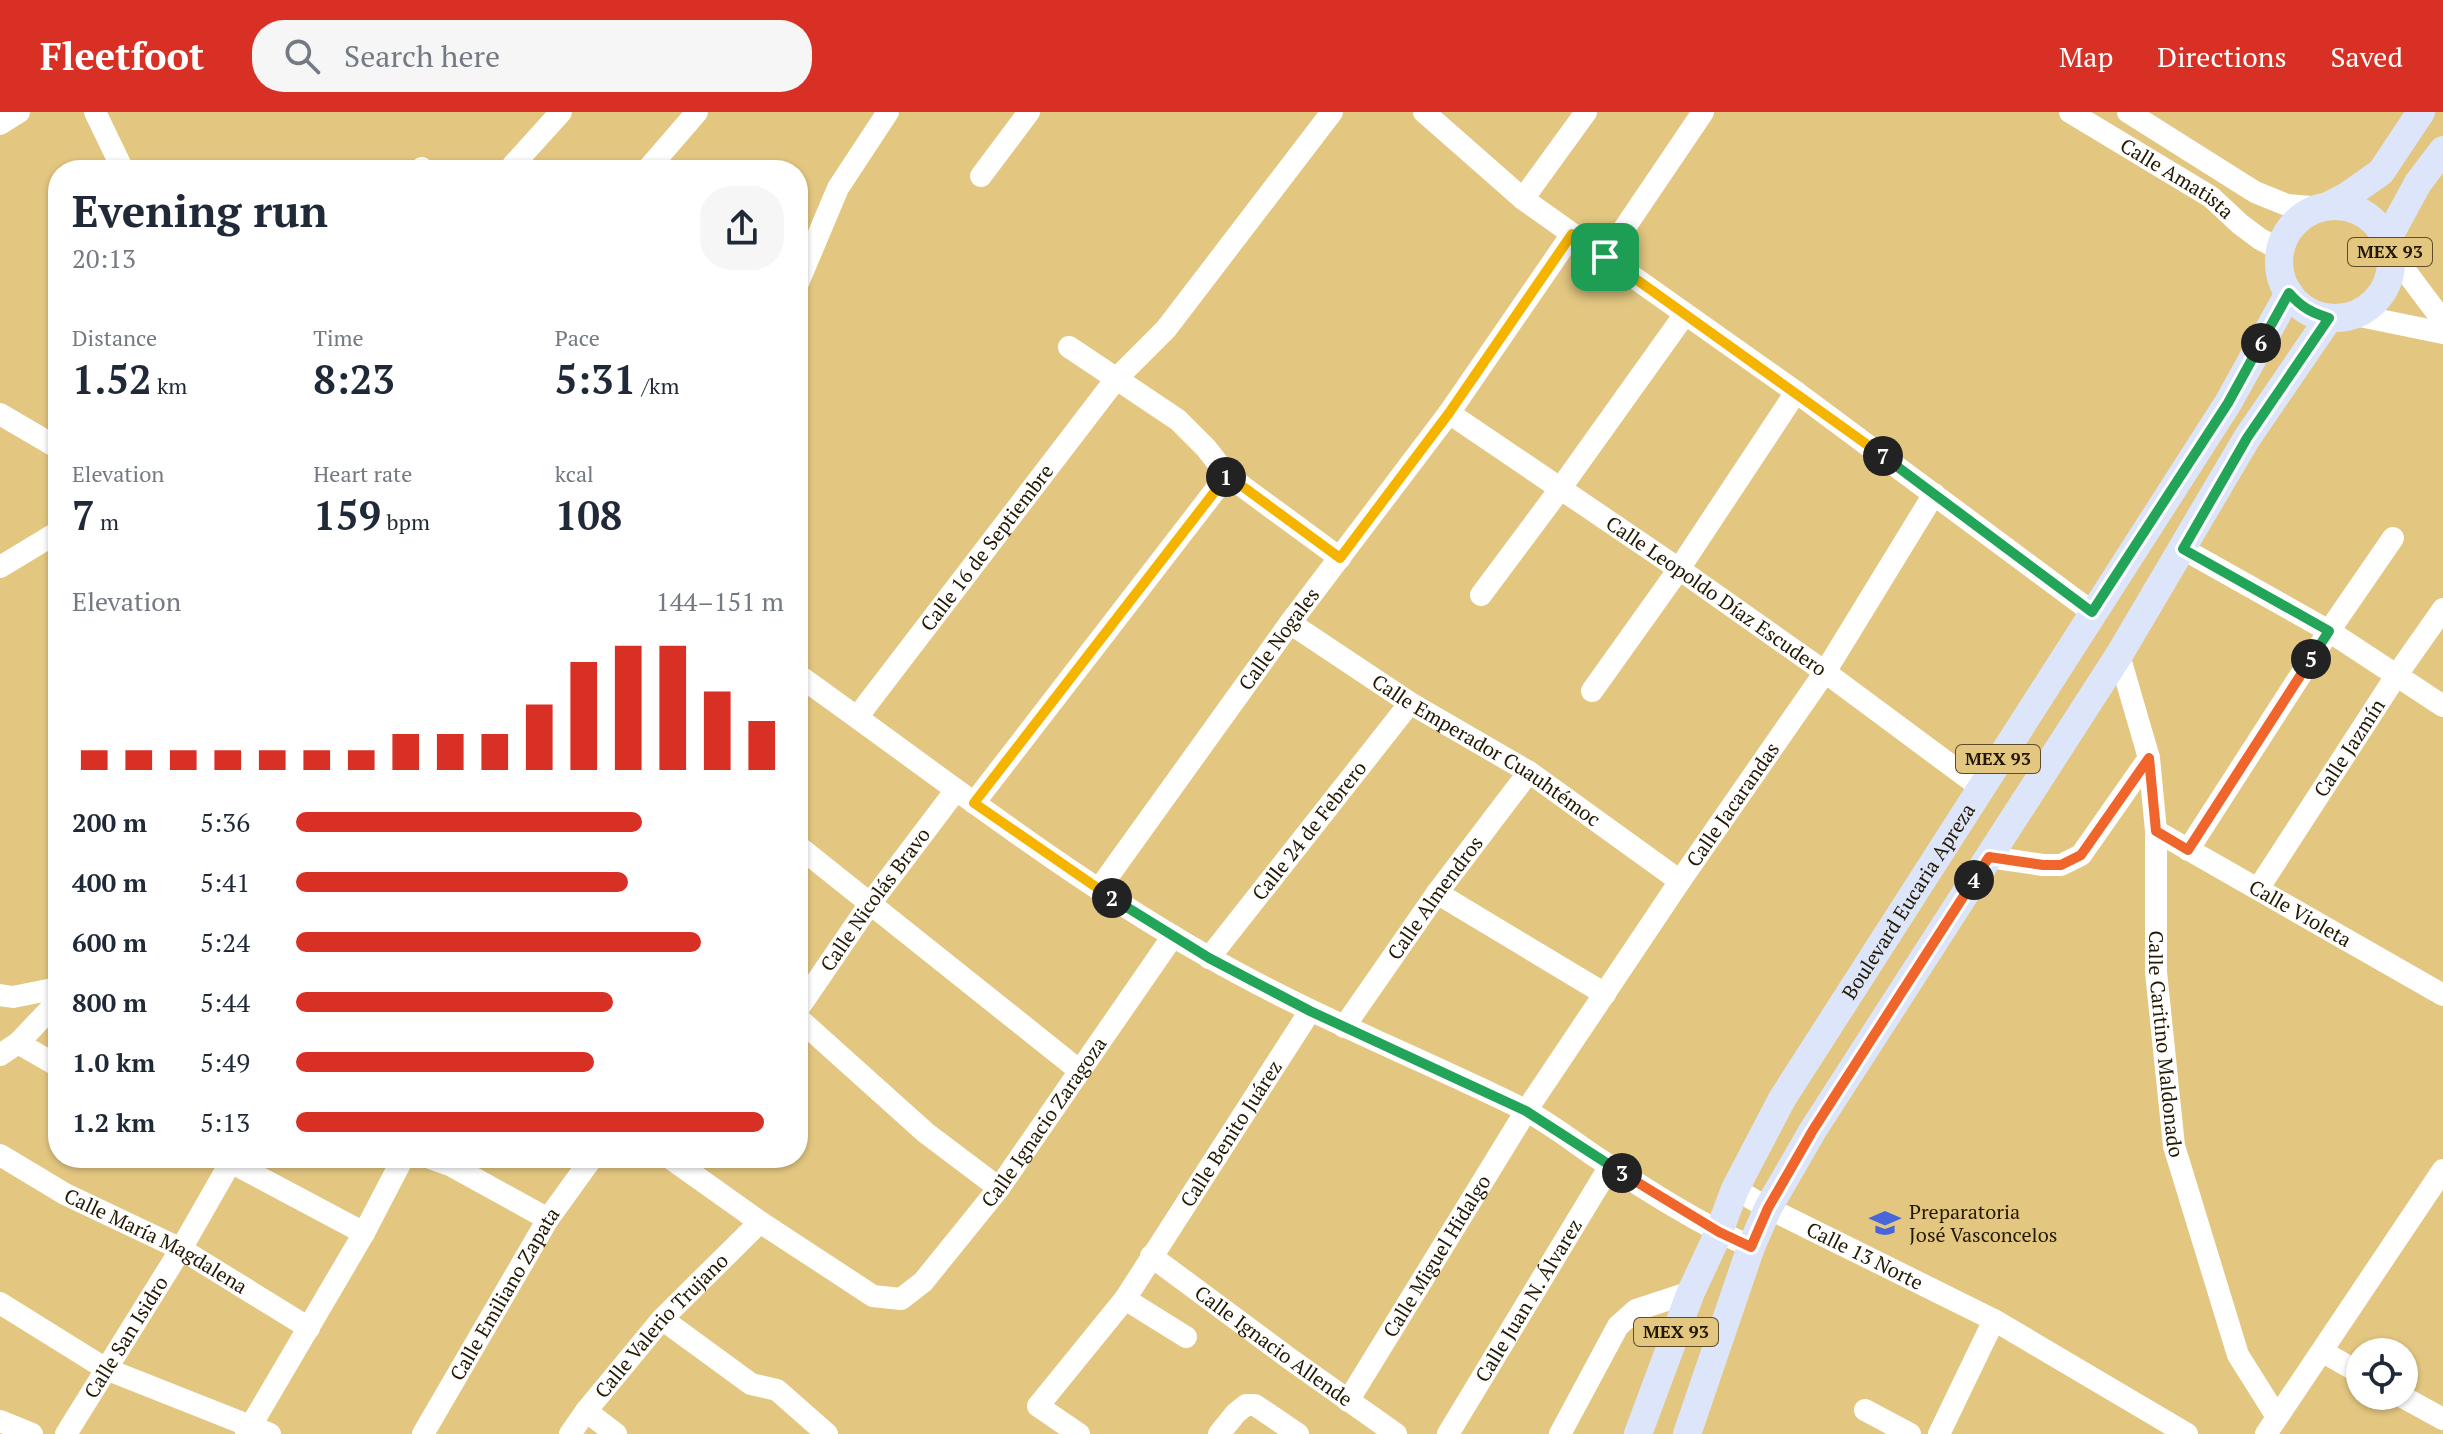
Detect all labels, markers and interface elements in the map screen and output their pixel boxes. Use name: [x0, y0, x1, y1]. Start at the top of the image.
search box: [252, 20, 812, 92]
text: Fleetfoot: [40, 31, 204, 81]
icon: search: [280, 34, 324, 78]
text: Search here: [344, 36, 500, 76]
text: Map: [2059, 38, 2113, 75]
text: Directions: [2157, 38, 2287, 75]
text: Saved: [2331, 38, 2403, 75]
street label: Calle Amatista: [2115, 131, 2240, 225]
text: Evening run: [72, 181, 328, 240]
button: share: [700, 186, 784, 270]
pin: [1571, 223, 1639, 291]
icon: arrive: [1583, 235, 1627, 279]
road number: MEX 93: [2348, 238, 2432, 266]
text: 20:13: [72, 241, 136, 275]
text: Distance: [72, 323, 157, 352]
text: Time: [313, 323, 364, 352]
text: Pace: [555, 323, 600, 352]
pin: 6: [2241, 323, 2281, 363]
text: 6: [2255, 328, 2267, 357]
text: 1.52: [72, 352, 152, 405]
text: 8:23: [313, 352, 395, 405]
text: 5:31: [555, 352, 636, 405]
text: km: [152, 371, 187, 400]
text: /km: [636, 371, 679, 400]
pin: 7: [1863, 436, 1903, 476]
text: 7: [1877, 441, 1889, 470]
pin: 1: [1206, 457, 1246, 497]
street label: Calle 16 de Septiembre: [914, 458, 1059, 636]
text: Elevation: [72, 459, 164, 488]
text: Heart rate: [313, 459, 412, 488]
text: kcal: [555, 459, 594, 488]
text: 1: [1220, 462, 1232, 491]
text: 7: [72, 488, 95, 541]
text: 159: [313, 488, 381, 541]
text: 108: [555, 488, 622, 541]
text: m: [95, 507, 119, 536]
text: bpm: [381, 507, 430, 536]
street label: Calle Leopoldo Díaz Escudero: [1601, 509, 1832, 682]
street label: Calle Nogales: [1232, 582, 1325, 696]
text: Elevation: [72, 584, 181, 618]
text: 144–151 m: [656, 584, 784, 618]
pin: 5: [2291, 639, 2331, 679]
text: 5: [2305, 644, 2317, 673]
street label: Calle Emperador Cuauhtémoc: [1367, 667, 1606, 832]
street label: Calle Jazmín: [2307, 693, 2391, 802]
street label: Calle Jacarandas: [1680, 737, 1785, 872]
road number: MEX 93: [1956, 745, 2040, 773]
street label: Calle 24 de Febrero: [1245, 755, 1372, 906]
street label: Boulevard Eucaria Apreza: [1835, 798, 1981, 1004]
text: 200 m: [72, 805, 147, 839]
text: 5:36: [200, 805, 250, 839]
street label: Calle Nicolás Bravo: [814, 822, 936, 976]
street label: Calle Almendros: [1381, 830, 1489, 965]
pin: 4: [1954, 860, 1994, 900]
text: 400 m: [72, 865, 147, 899]
text: 5:41: [200, 865, 250, 899]
text: 4: [1968, 865, 1980, 894]
street label: Calle Violeta: [2244, 873, 2356, 953]
pin: 2: [1092, 878, 1132, 918]
text: 2: [1106, 883, 1118, 912]
text: 600 m: [72, 925, 147, 959]
text: 5:24: [200, 925, 250, 959]
street label: Calle Caritino Maldonado: [2143, 930, 2191, 1161]
text: 800 m: [72, 985, 147, 1019]
text: 5:44: [200, 985, 250, 1019]
street label: Calle Ignacio Zaragoza: [975, 1031, 1112, 1213]
text: 1.0 km: [72, 1045, 155, 1079]
text: 5:49: [200, 1045, 250, 1079]
street label: Calle Benito Juárez: [1174, 1055, 1288, 1212]
text: 1.2 km: [72, 1105, 155, 1139]
text: 5:13: [200, 1105, 250, 1139]
pin: 3: [1602, 1153, 1642, 1193]
text: 3: [1616, 1158, 1628, 1187]
street label: Calle Miguel Hidalgo: [1376, 1170, 1497, 1342]
street label: Calle María Magdalena: [60, 1182, 253, 1300]
place label: Preparatoria José Vasconcelos: [1909, 1198, 2057, 1248]
street label: Calle Emiliano Zapata: [443, 1202, 565, 1385]
school or university icon: Preparatoria José Vasconcelos: [1868, 1206, 1902, 1240]
street label: Calle Juan N. Álvarez: [1469, 1214, 1588, 1387]
street label: Calle 13 Norte: [1802, 1215, 1928, 1296]
street label: Calle Valerio Trujano: [588, 1247, 734, 1404]
street label: Calle San Isidro: [78, 1271, 174, 1403]
street label: Calle Ignacio Allende: [1189, 1279, 1358, 1412]
road number: MEX 93: [1634, 1318, 1718, 1346]
map controls: [2346, 1338, 2418, 1410]
button: locate: [2346, 1338, 2418, 1410]

